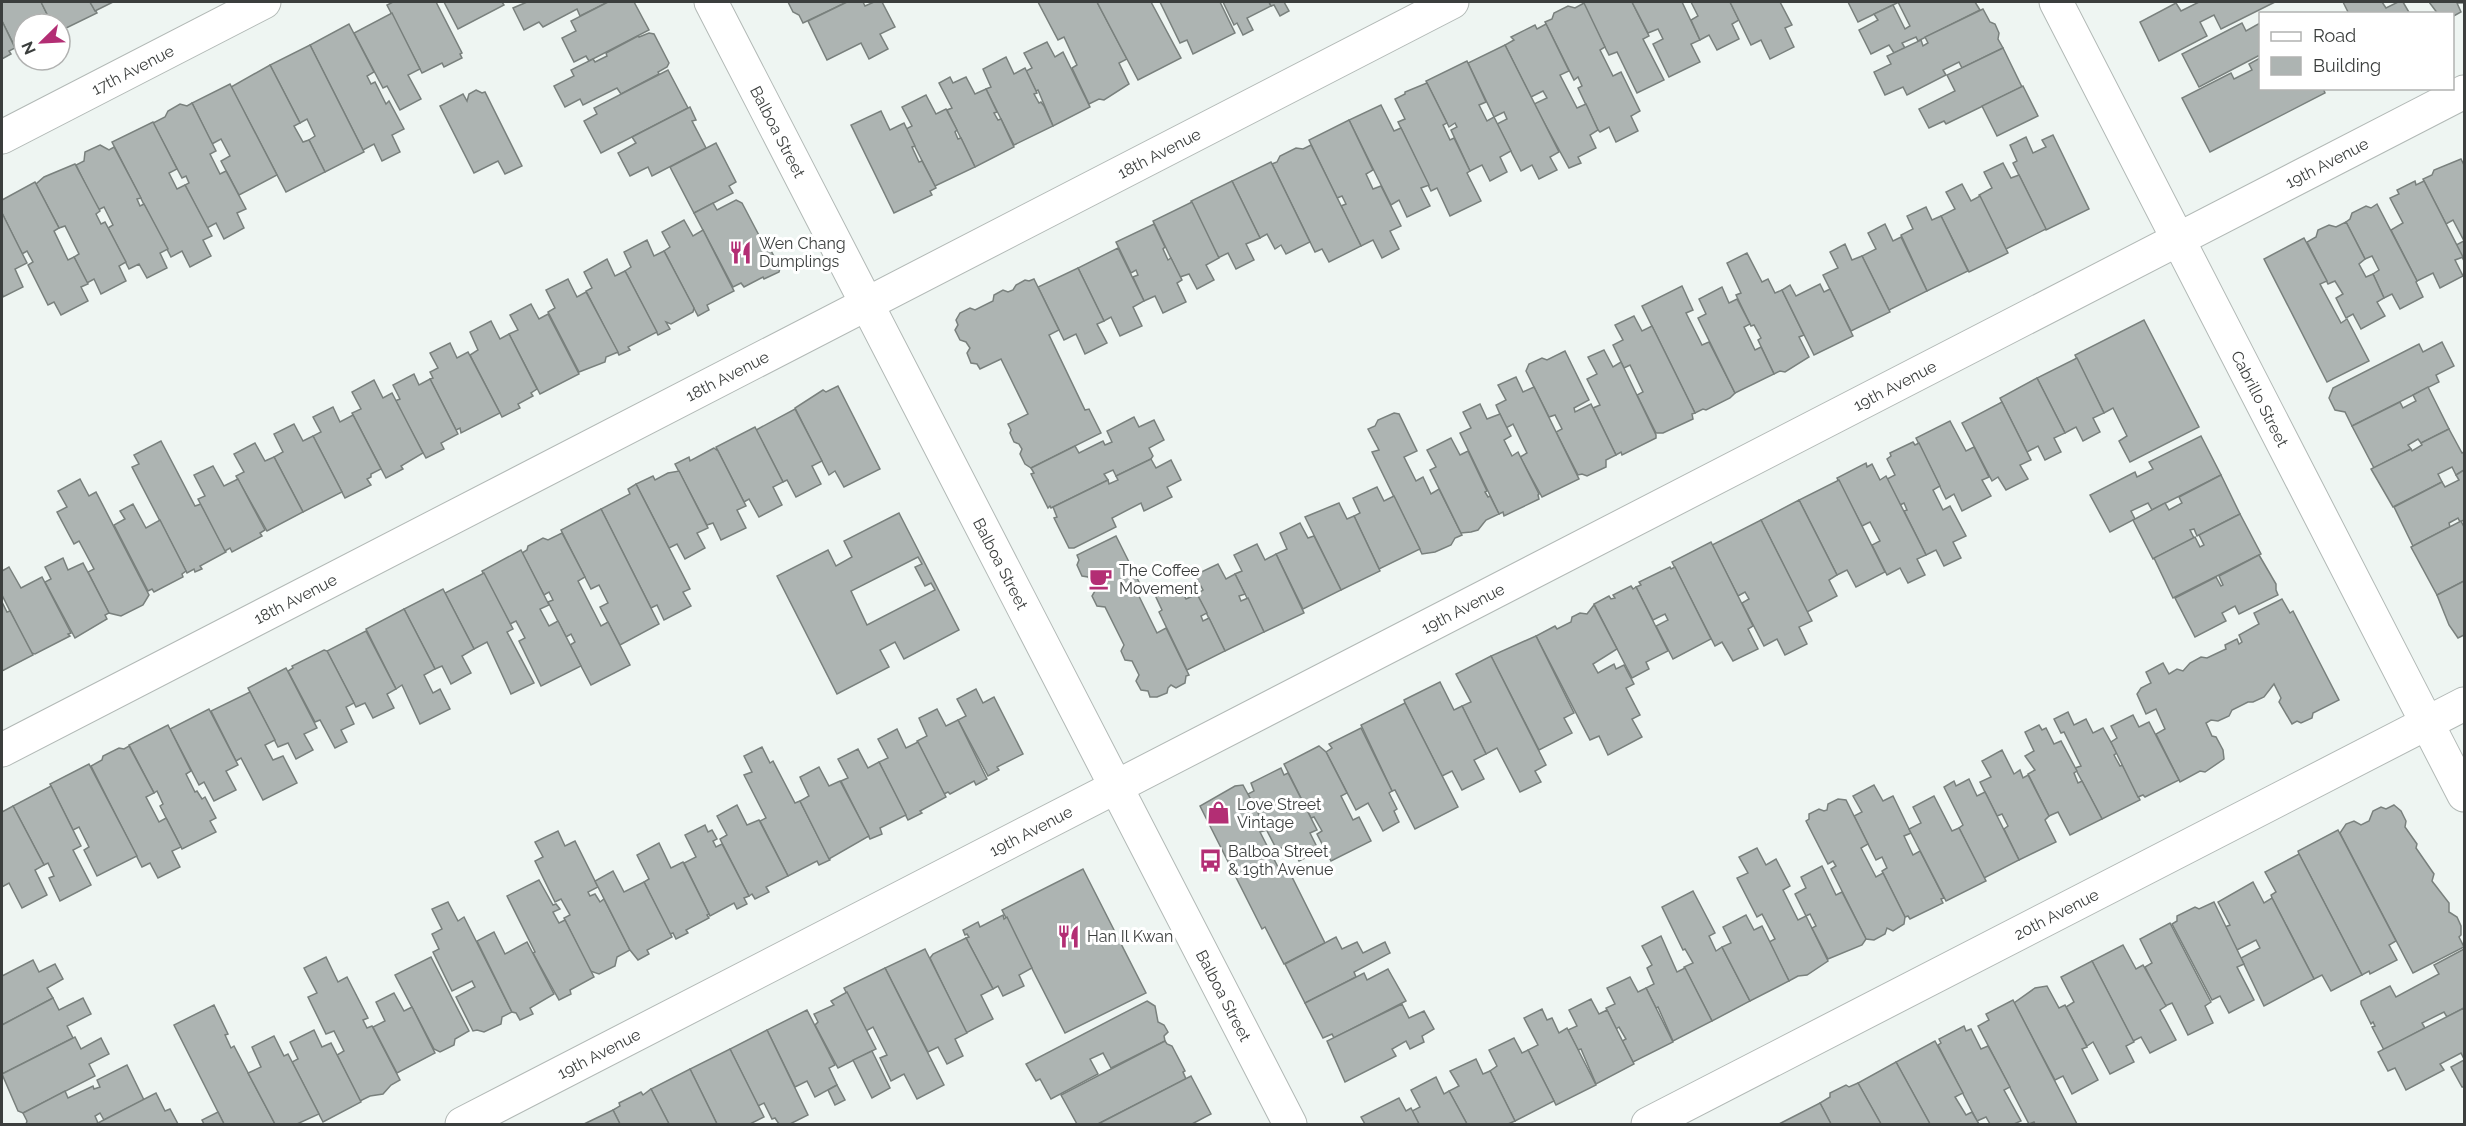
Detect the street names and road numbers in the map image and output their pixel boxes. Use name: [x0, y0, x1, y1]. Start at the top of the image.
street label: 17th Avenue: [89, 41, 177, 99]
street label: Balboa Street: [746, 83, 809, 181]
street label: 18th Avenue: [1115, 124, 1204, 183]
street label: 19th Avenue: [2282, 134, 2372, 192]
street label: 18th Avenue: [683, 347, 772, 406]
street label: Cabrillo Street: [2227, 348, 2292, 451]
street label: 19th Avenue: [1850, 357, 1940, 415]
street label: Balboa Street: [969, 515, 1032, 613]
street label: 18th Avenue: [251, 570, 340, 628]
street label: 19th Avenue: [1418, 579, 1508, 638]
street label: 19th Avenue: [986, 802, 1076, 860]
street label: 20th Avenue: [2011, 885, 2102, 944]
street label: Balboa Street: [1192, 947, 1255, 1045]
street label: 19th Avenue: [554, 1025, 644, 1083]

